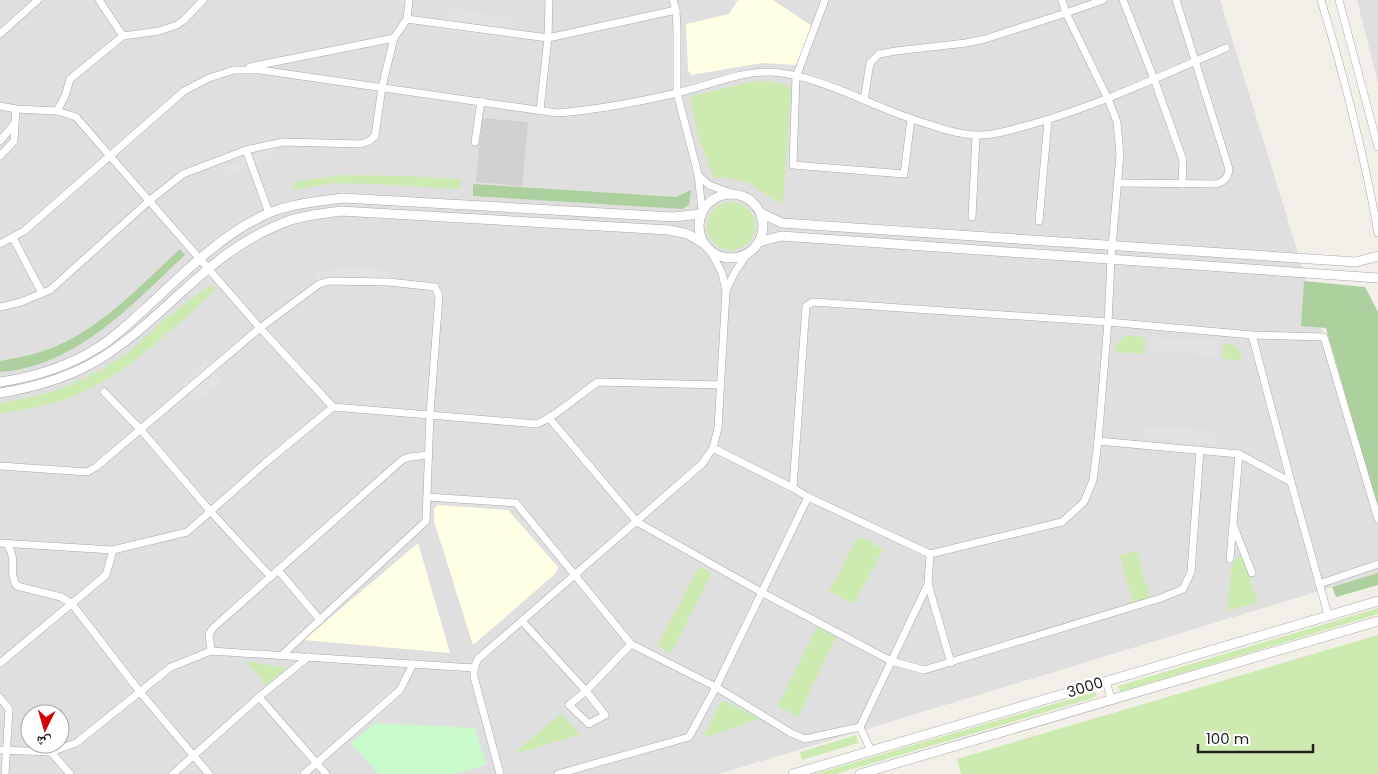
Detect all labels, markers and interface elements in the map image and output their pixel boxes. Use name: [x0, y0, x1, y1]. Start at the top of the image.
street label: 3000: [1064, 672, 1106, 702]
north arrow: [20, 704, 70, 754]
scale bar: [1198, 722, 1313, 754]
text: 100 m: [1206, 728, 1249, 749]
text: ش: [35, 731, 52, 753]

